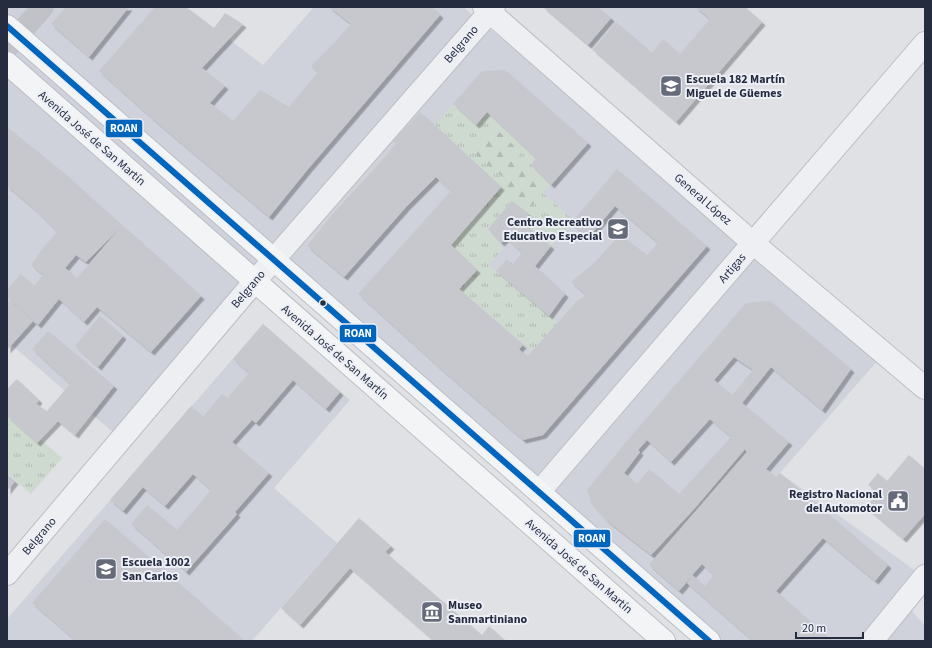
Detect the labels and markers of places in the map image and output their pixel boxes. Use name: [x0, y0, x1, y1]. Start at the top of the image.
place label: Escuela 182 Martín Miguel de Güemes: [686, 71, 785, 102]
school or university icon: Escuela 182 Martín Miguel de Güemes: [658, 73, 684, 99]
place label: Centro Recreativo Educativo Especial: [503, 214, 603, 245]
school or university icon: Centro Recreativo Educativo Especial: [605, 216, 631, 242]
unlabelled marker: [318, 298, 328, 308]
place label: Registro Nacional del Automotor: [789, 486, 883, 517]
public building icon: Registro Nacional del Automotor: [885, 488, 911, 514]
place label: Escuela 1002 San Carlos: [122, 554, 190, 585]
school or university icon: Escuela 1002 San Carlos: [93, 556, 119, 582]
place label: Museo Sanmartiniano: [448, 597, 528, 628]
museum icon: Museo Sanmartiniano: [419, 599, 445, 625]

